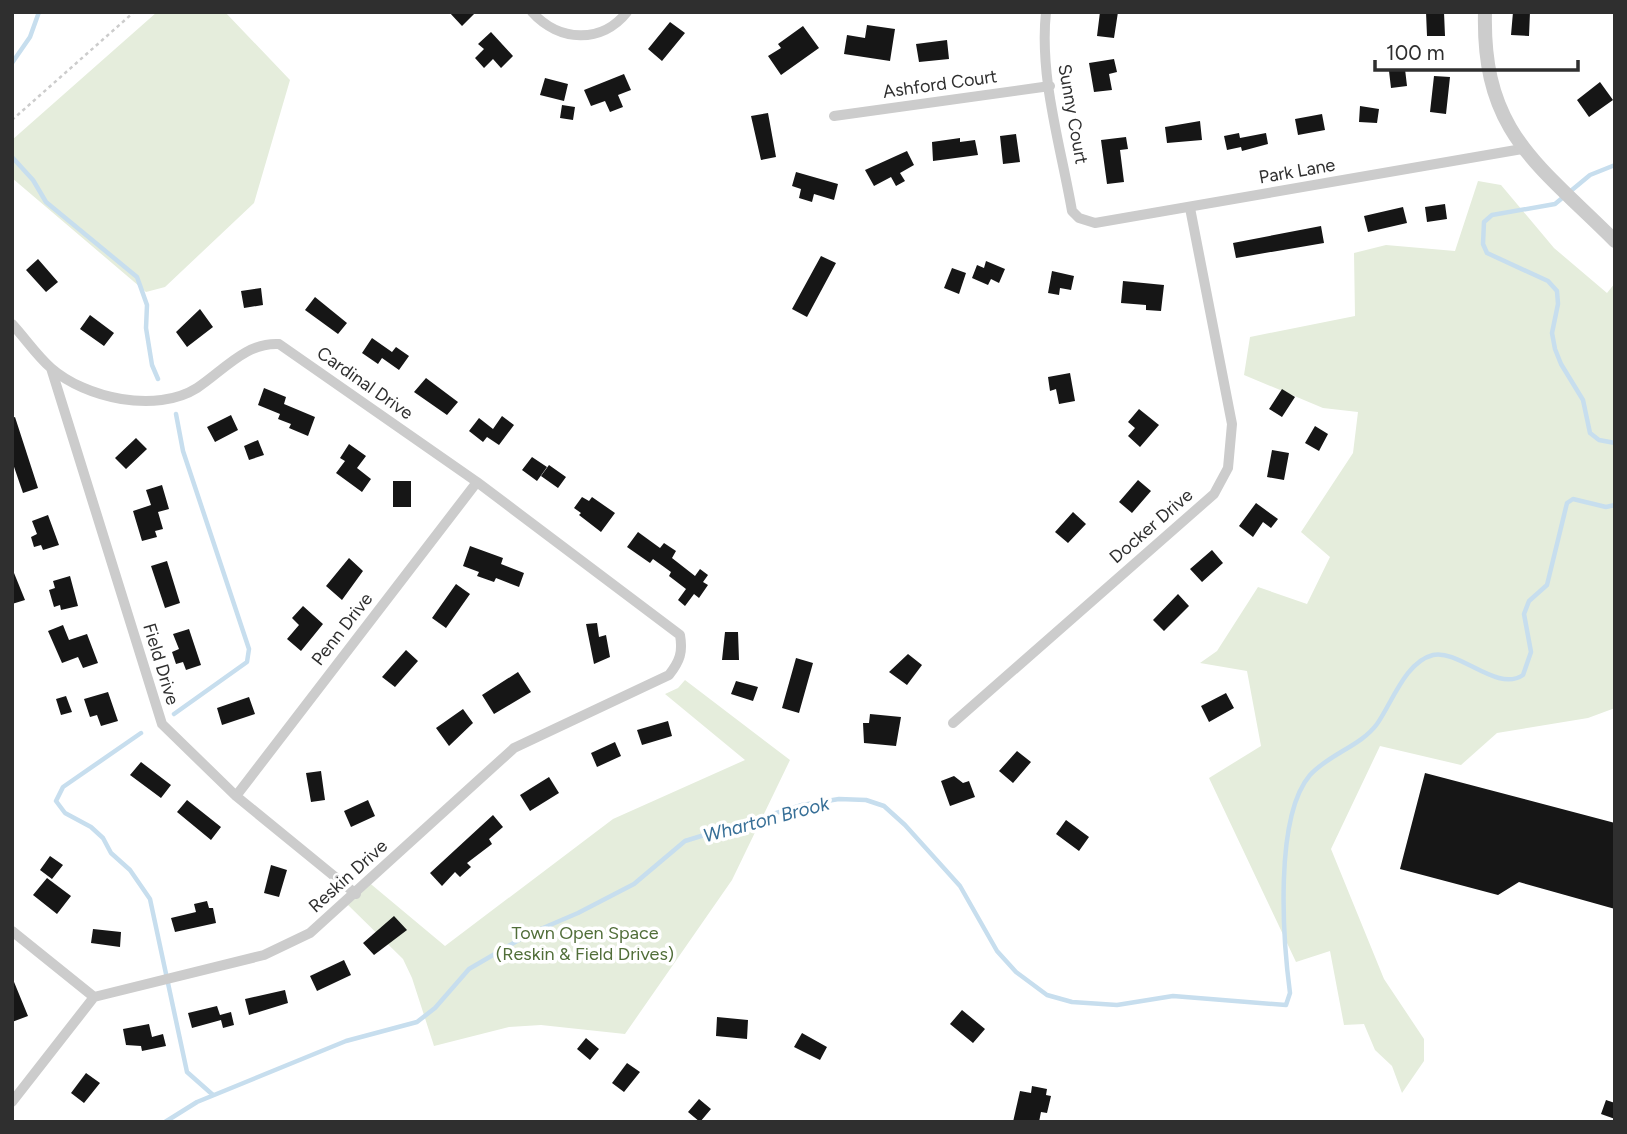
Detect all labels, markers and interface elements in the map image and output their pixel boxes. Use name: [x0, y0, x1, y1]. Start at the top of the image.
scale bar: [1375, 28, 1578, 72]
text: 100 m: [1386, 40, 1445, 65]
street label: Sunny Court: [1053, 62, 1093, 166]
street label: Ashford Court: [881, 65, 999, 103]
street label: Park Lane: [1257, 153, 1337, 189]
street label: Cardinal Drive: [313, 342, 417, 424]
street label: Docker Drive: [1105, 484, 1197, 568]
street label: Penn Drive: [307, 588, 377, 670]
street label: Field Drive: [138, 620, 184, 708]
water label: Wharton Brook: [701, 791, 832, 847]
street label: Reskin Drive: [304, 835, 392, 917]
park label: Town Open Space (Reskin & Field Drives): [496, 922, 674, 965]

